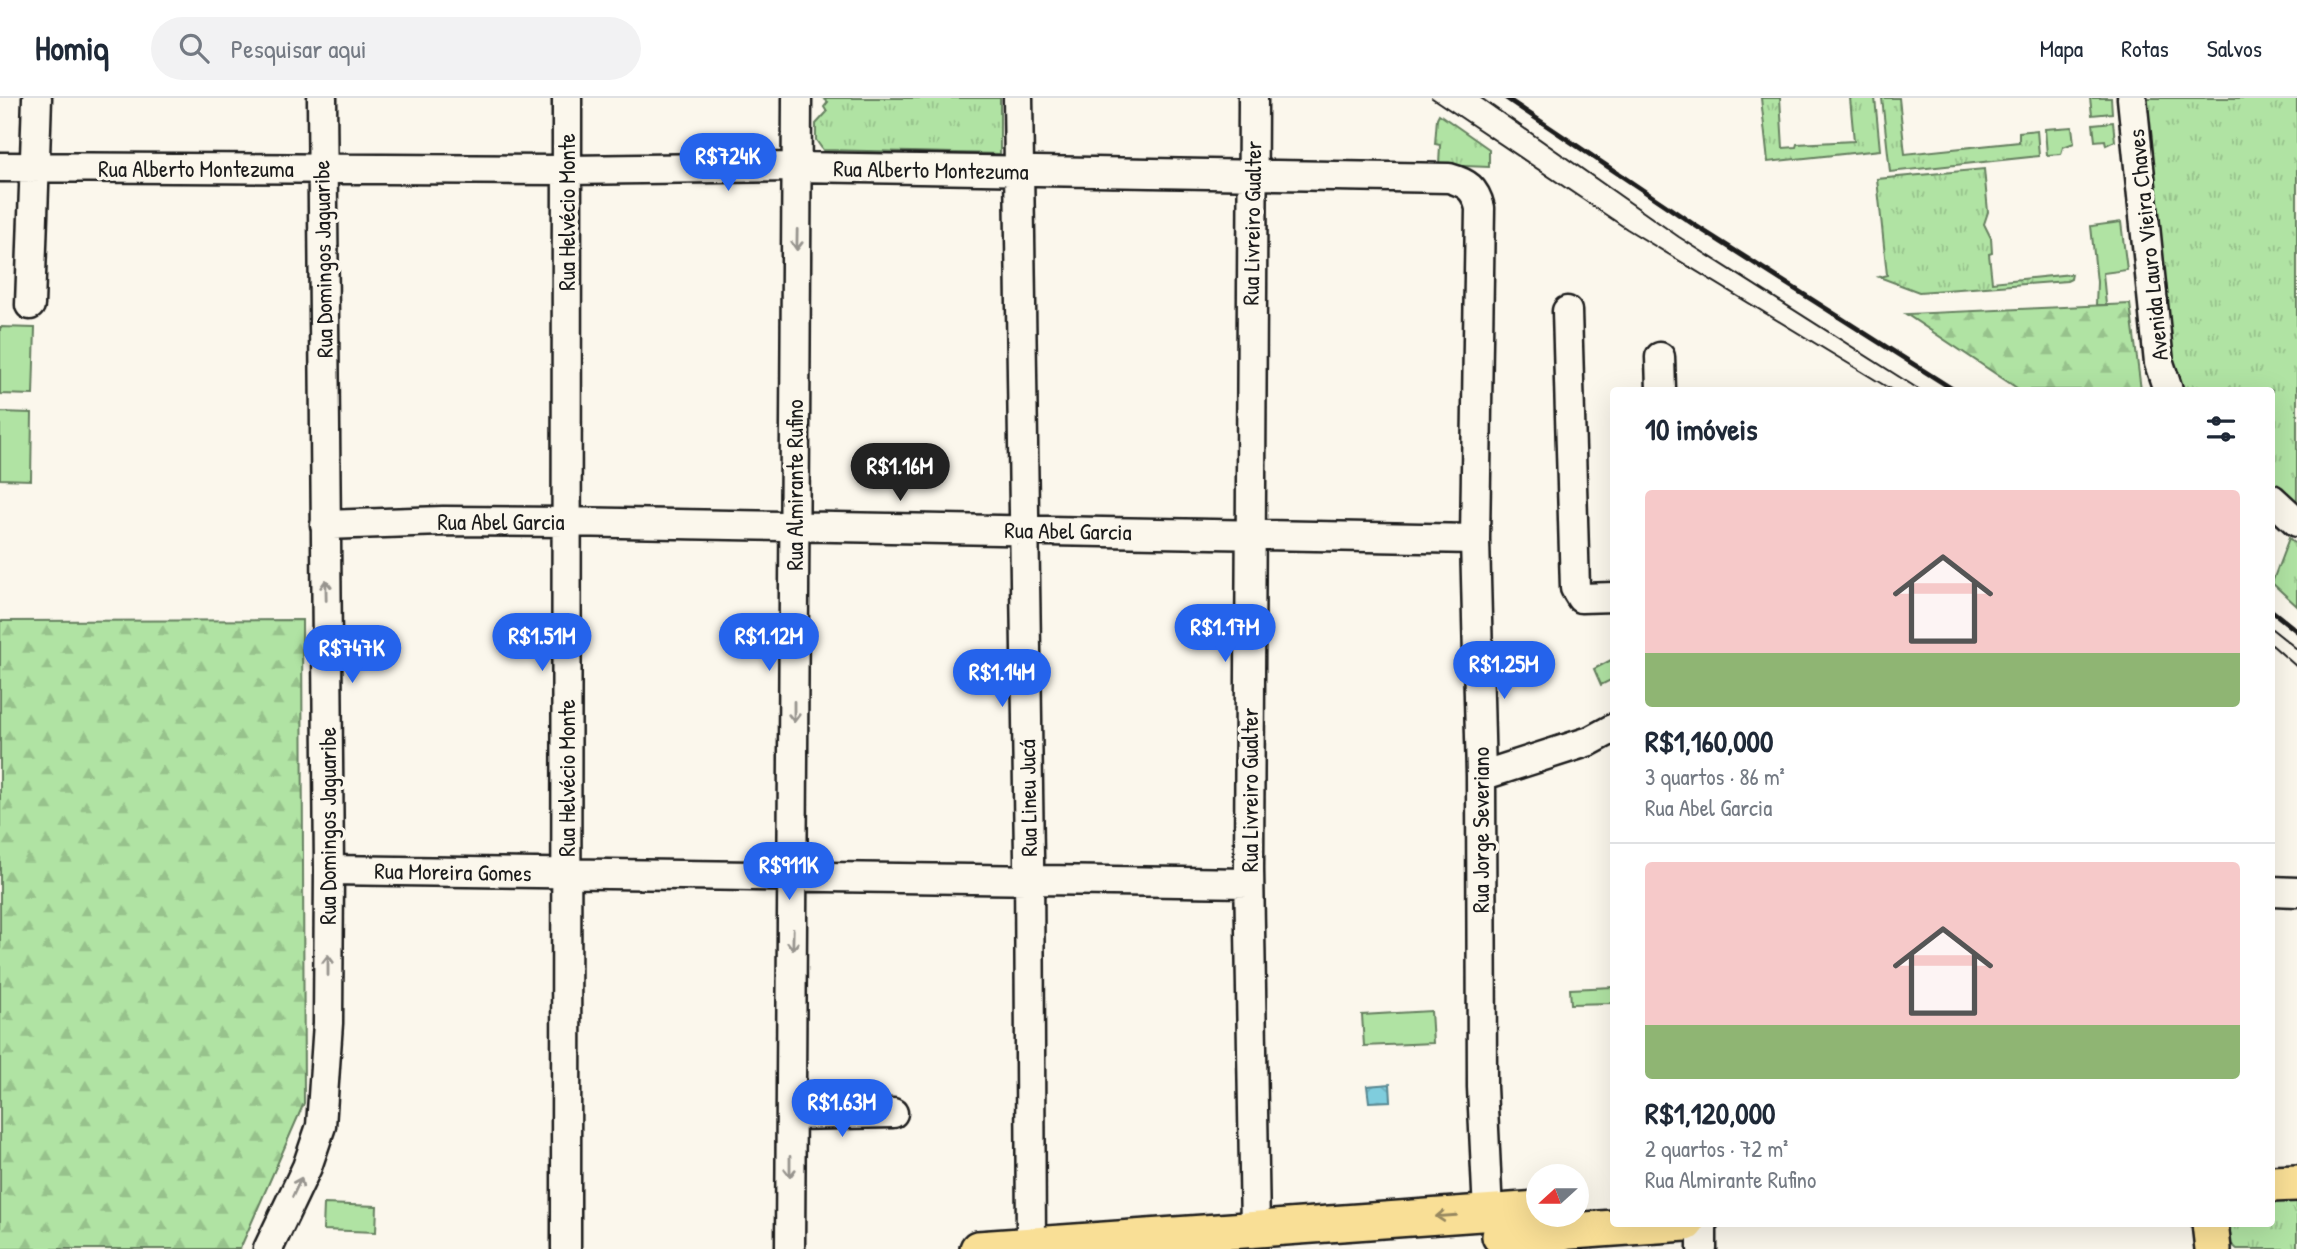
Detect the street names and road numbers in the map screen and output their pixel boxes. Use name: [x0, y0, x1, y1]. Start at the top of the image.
street label: Avenida Lauro Vieira Chaves: [2120, 128, 2175, 362]
street label: Rua Helvécio Monte: [551, 133, 582, 291]
street label: Rua Livreiro Gualter: [1235, 140, 1268, 306]
street label: Rua Alberto Montezuma: [833, 152, 1029, 187]
street label: Rua Alberto Montezuma: [98, 153, 294, 184]
street label: Rua Domingos Jaguaribe: [305, 160, 340, 358]
street label: Rua Almirante Rufino: [779, 399, 810, 571]
street label: Rua Abel Garcia: [437, 506, 565, 537]
street label: Rua Abel Garcia: [1004, 514, 1132, 547]
street label: Rua Helvécio Monte: [551, 699, 582, 857]
street label: Rua Livreiro Gualter: [1234, 707, 1265, 872]
street label: Rua Domingos Jaguaribe: [312, 727, 343, 925]
street label: Rua Lineu Jucá: [1011, 739, 1044, 857]
street label: Rua Jorge Severiano: [1465, 747, 1496, 913]
street label: Rua Moreira Gomes: [374, 855, 532, 888]

